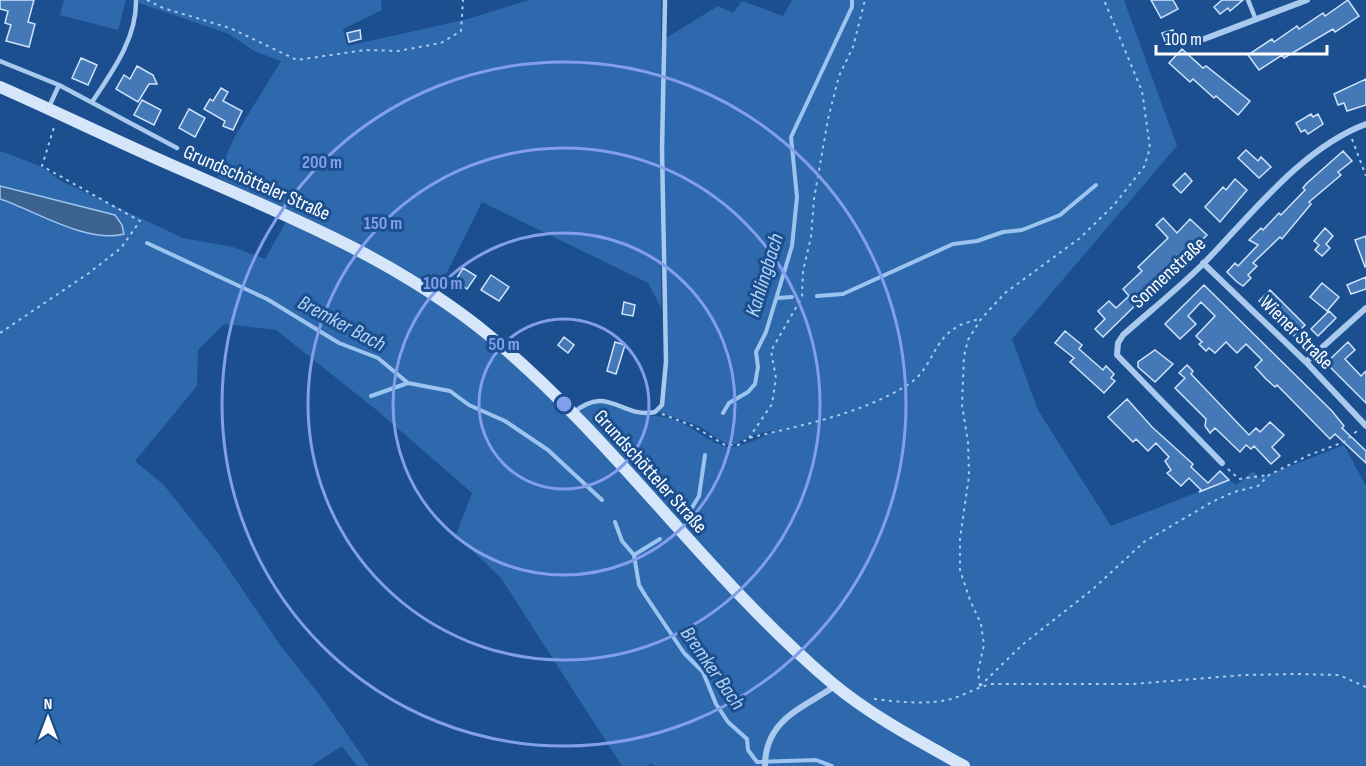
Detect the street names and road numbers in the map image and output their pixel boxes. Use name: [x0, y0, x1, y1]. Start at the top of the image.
street label: Grundschötteler Straße: [180, 140, 334, 226]
street label: Sonnenstraße: [1126, 232, 1211, 313]
street label: Wiener Straße: [1254, 291, 1338, 375]
street label: Grundschötteler Straße: [588, 405, 712, 538]

